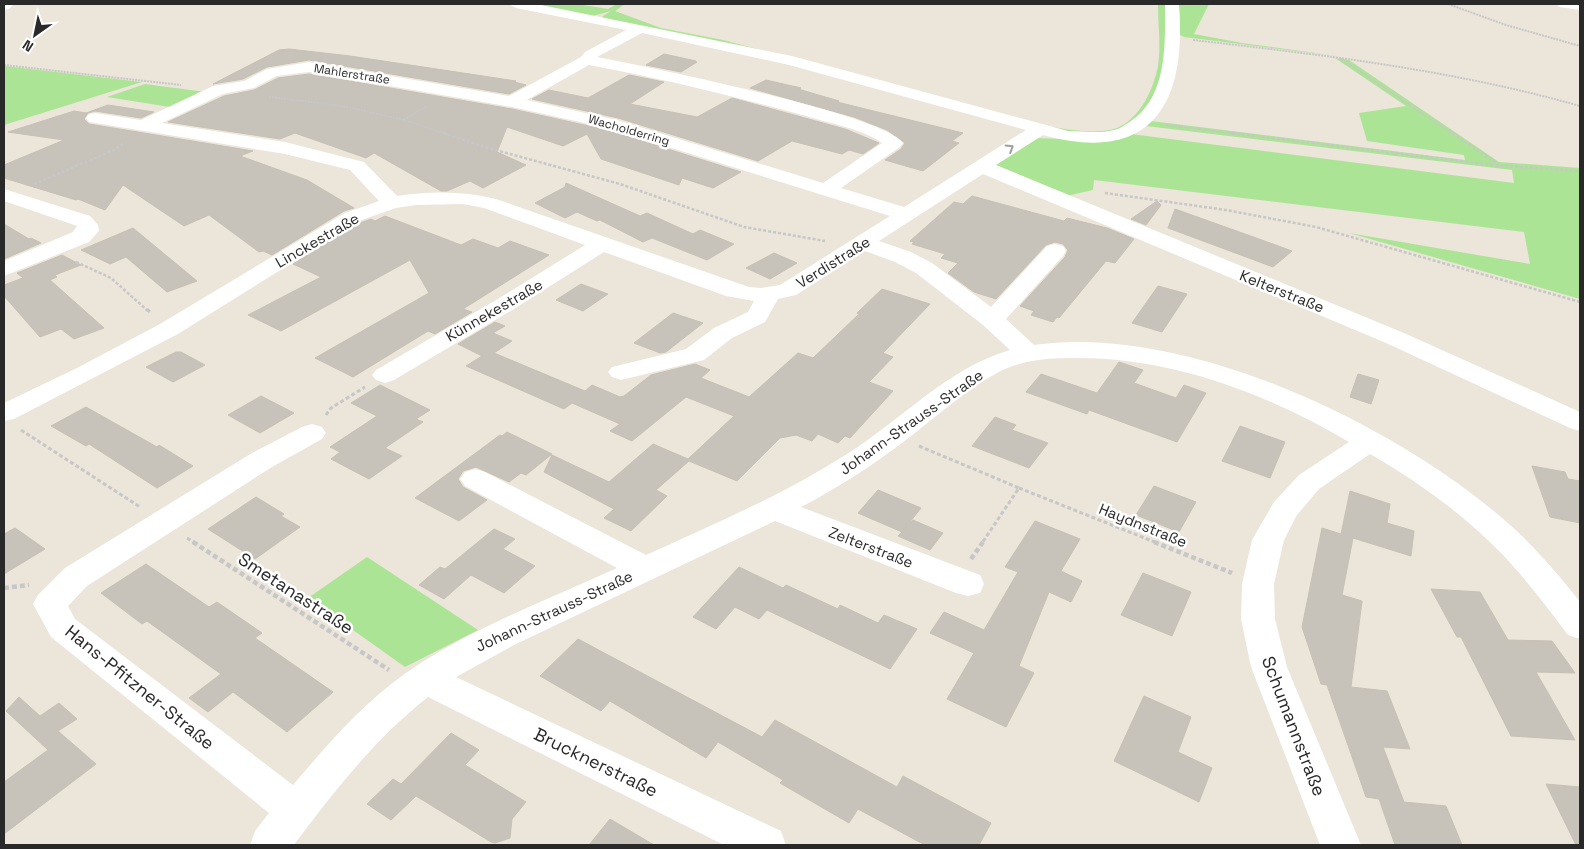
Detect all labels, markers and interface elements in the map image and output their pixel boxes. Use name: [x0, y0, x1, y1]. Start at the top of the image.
north arrow: [10, 10, 60, 60]
text: N: [19, 36, 37, 56]
street label: Mahlerstraße: [313, 60, 391, 88]
street label: Wacholderring: [586, 111, 672, 149]
one-way arrow: [1005, 144, 1014, 154]
street label: Linckestraße: [272, 208, 362, 272]
street label: Verdistraße: [793, 232, 873, 292]
street label: Kelterstraße: [1237, 265, 1327, 317]
street label: Künnekestraße: [442, 274, 546, 345]
street label: Johann-Strauss-Straße: [836, 365, 987, 479]
street label: Haydnstraße: [1096, 499, 1190, 551]
street label: Zelterstraße: [826, 522, 916, 572]
street label: Smetanastraße: [234, 547, 358, 639]
street label: Johann-Strauss-Straße: [473, 566, 636, 656]
street label: Hans-Pfitzner-Straße: [61, 620, 219, 754]
street label: Schumannstraße: [1257, 653, 1331, 799]
street label: Brucknerstraße: [530, 722, 662, 802]

